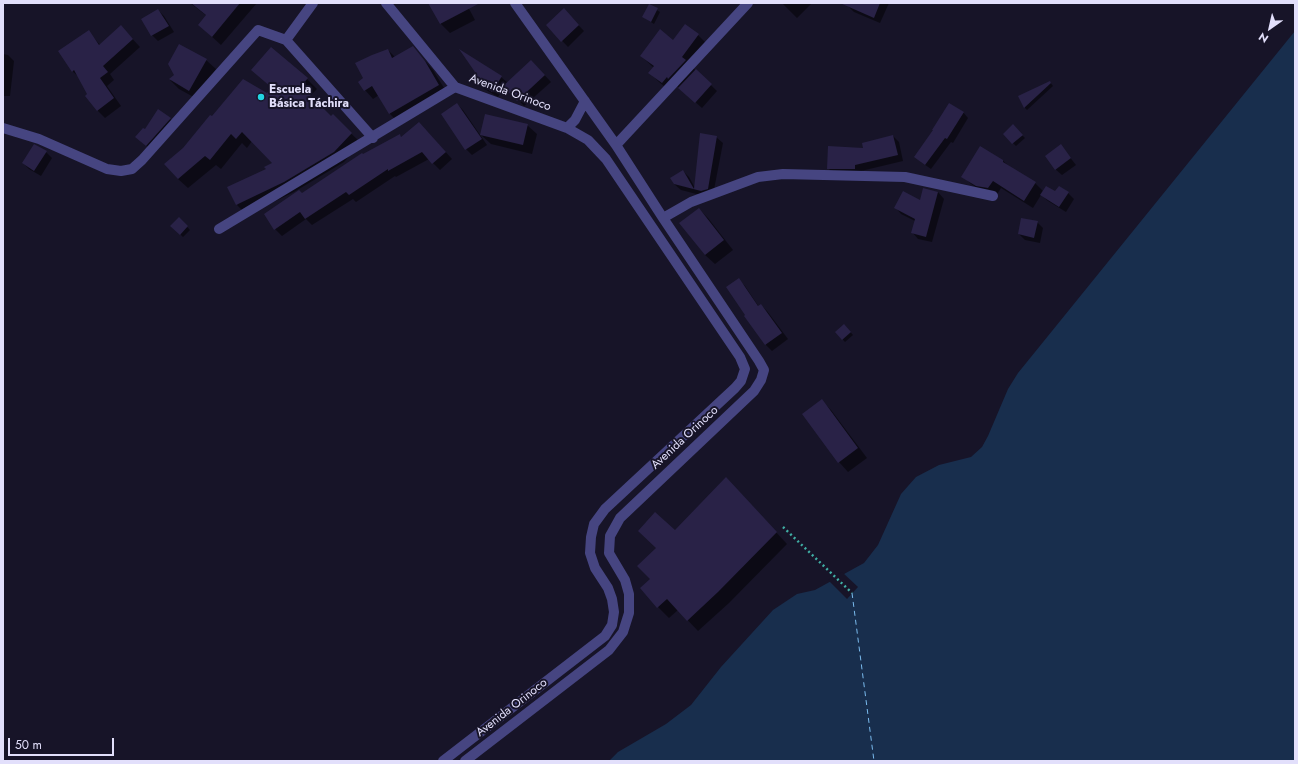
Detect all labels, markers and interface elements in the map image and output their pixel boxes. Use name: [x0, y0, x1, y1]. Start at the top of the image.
north arrow: [1250, 8, 1290, 48]
text: N: [1255, 29, 1271, 47]
street label: Avenida Orinoco: [467, 72, 553, 114]
place label: Escuela Básica Táchira: [269, 83, 349, 111]
marker: Escuela Básica Táchira: [256, 92, 266, 102]
street label: Avenida Orinoco: [649, 403, 721, 473]
street label: Avenida Orinoco: [474, 676, 550, 740]
scale bar: [10, 730, 116, 756]
text: 50 m: [15, 736, 42, 754]

